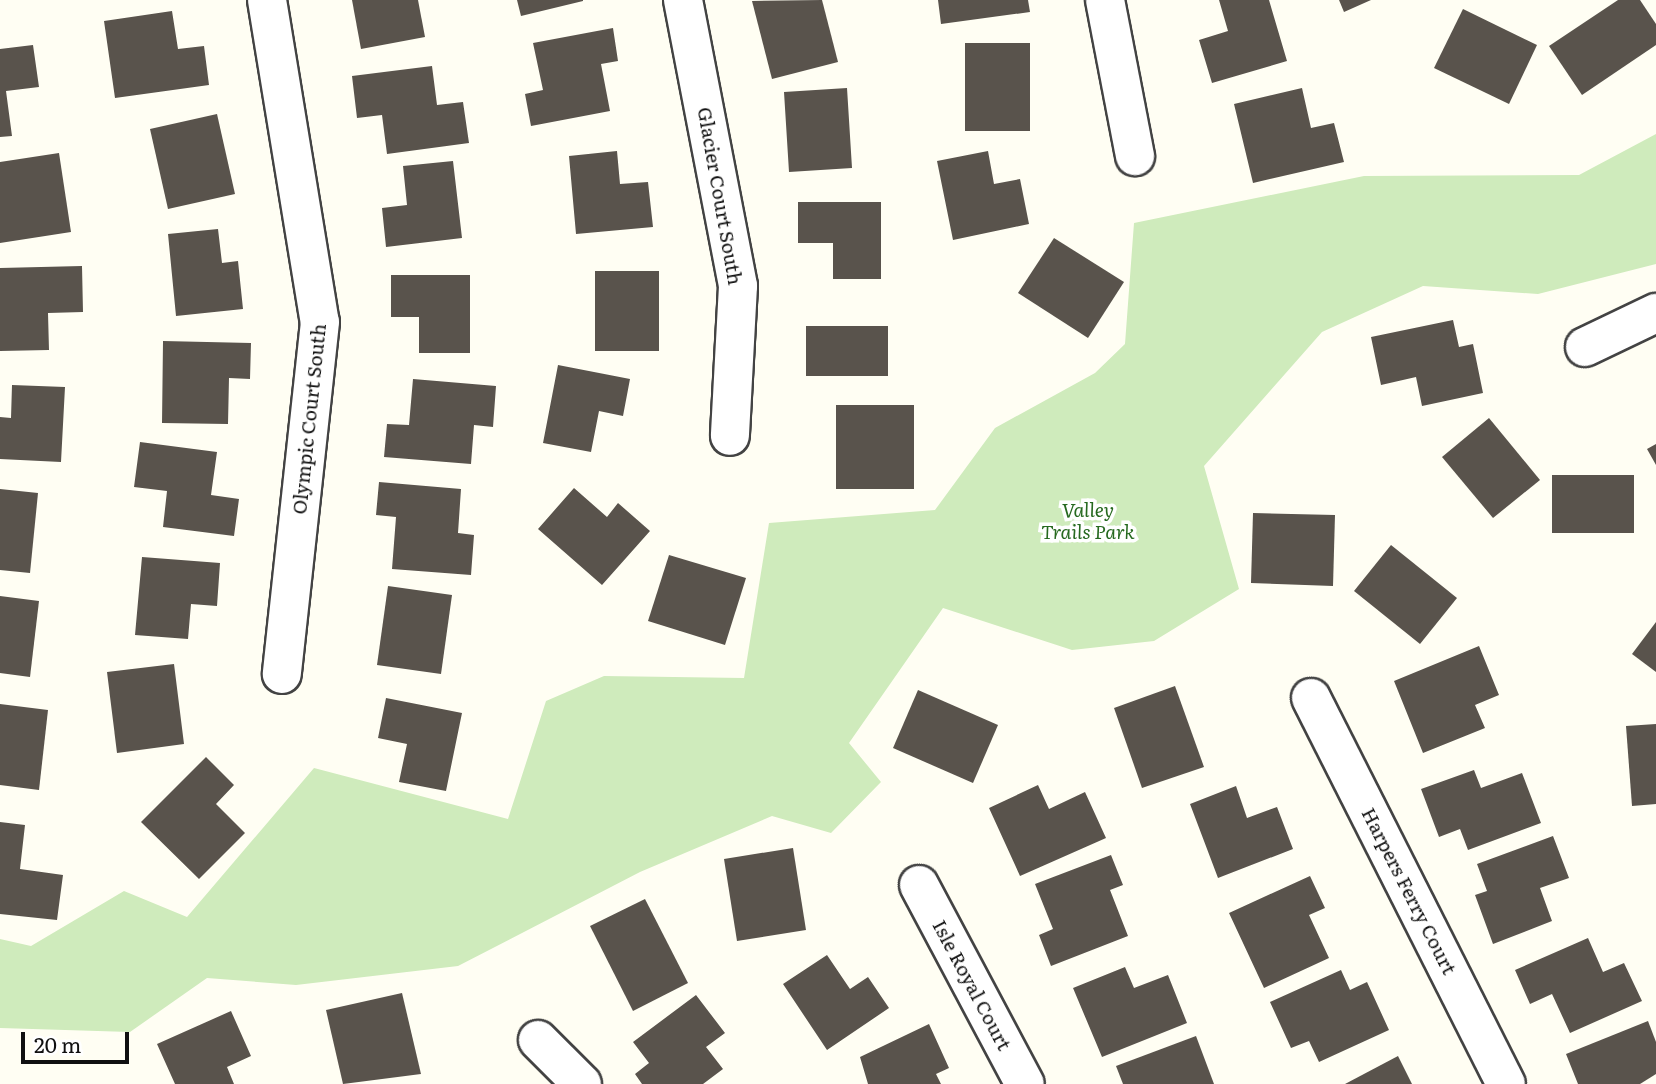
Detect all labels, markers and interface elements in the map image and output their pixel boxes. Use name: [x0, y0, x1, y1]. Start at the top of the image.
street label: Glacier Court South: [693, 105, 747, 287]
street label: Olympic Court South: [288, 323, 330, 515]
park label: Valley Trails Park: [1041, 499, 1135, 543]
street label: Harpers Ferry Court: [1357, 804, 1461, 978]
street label: Isle Royal Court: [928, 916, 1016, 1054]
scale bar: [24, 1018, 133, 1062]
text: 20 m: [34, 1028, 81, 1059]

